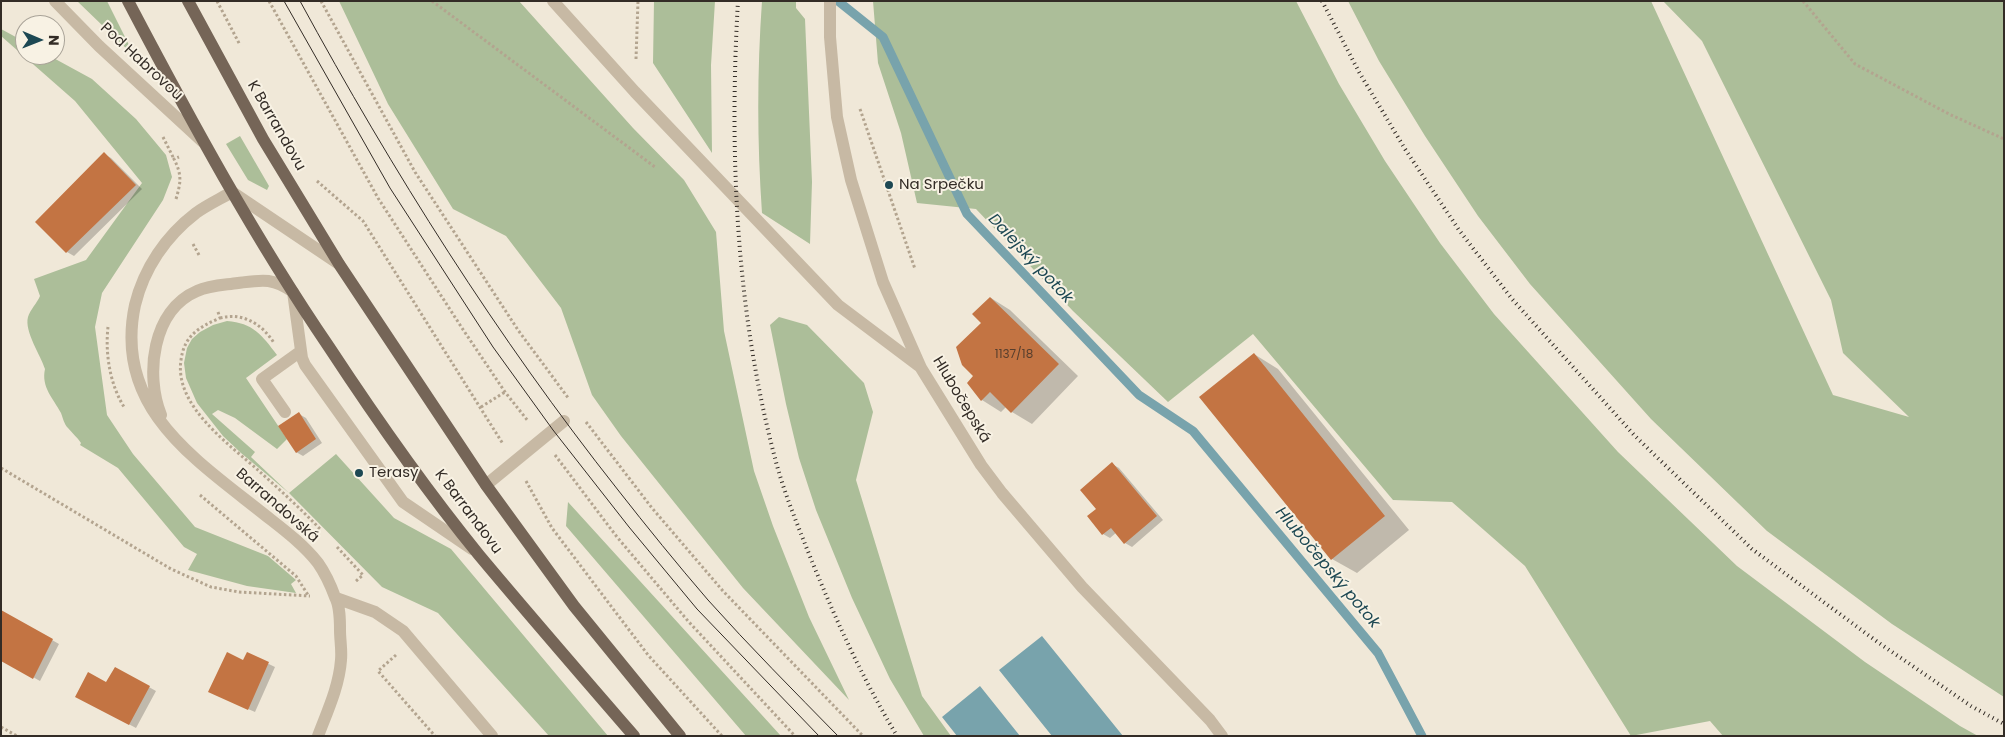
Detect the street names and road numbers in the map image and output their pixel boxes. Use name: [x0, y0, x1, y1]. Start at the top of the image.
street label: Pod Habrovou: [96, 19, 186, 105]
street label: K Barrandovu: [243, 78, 309, 174]
street label: Hlubočepská: [928, 354, 994, 446]
street label: Barrandovská: [232, 465, 322, 547]
street label: K Barrandovu: [430, 466, 506, 558]

